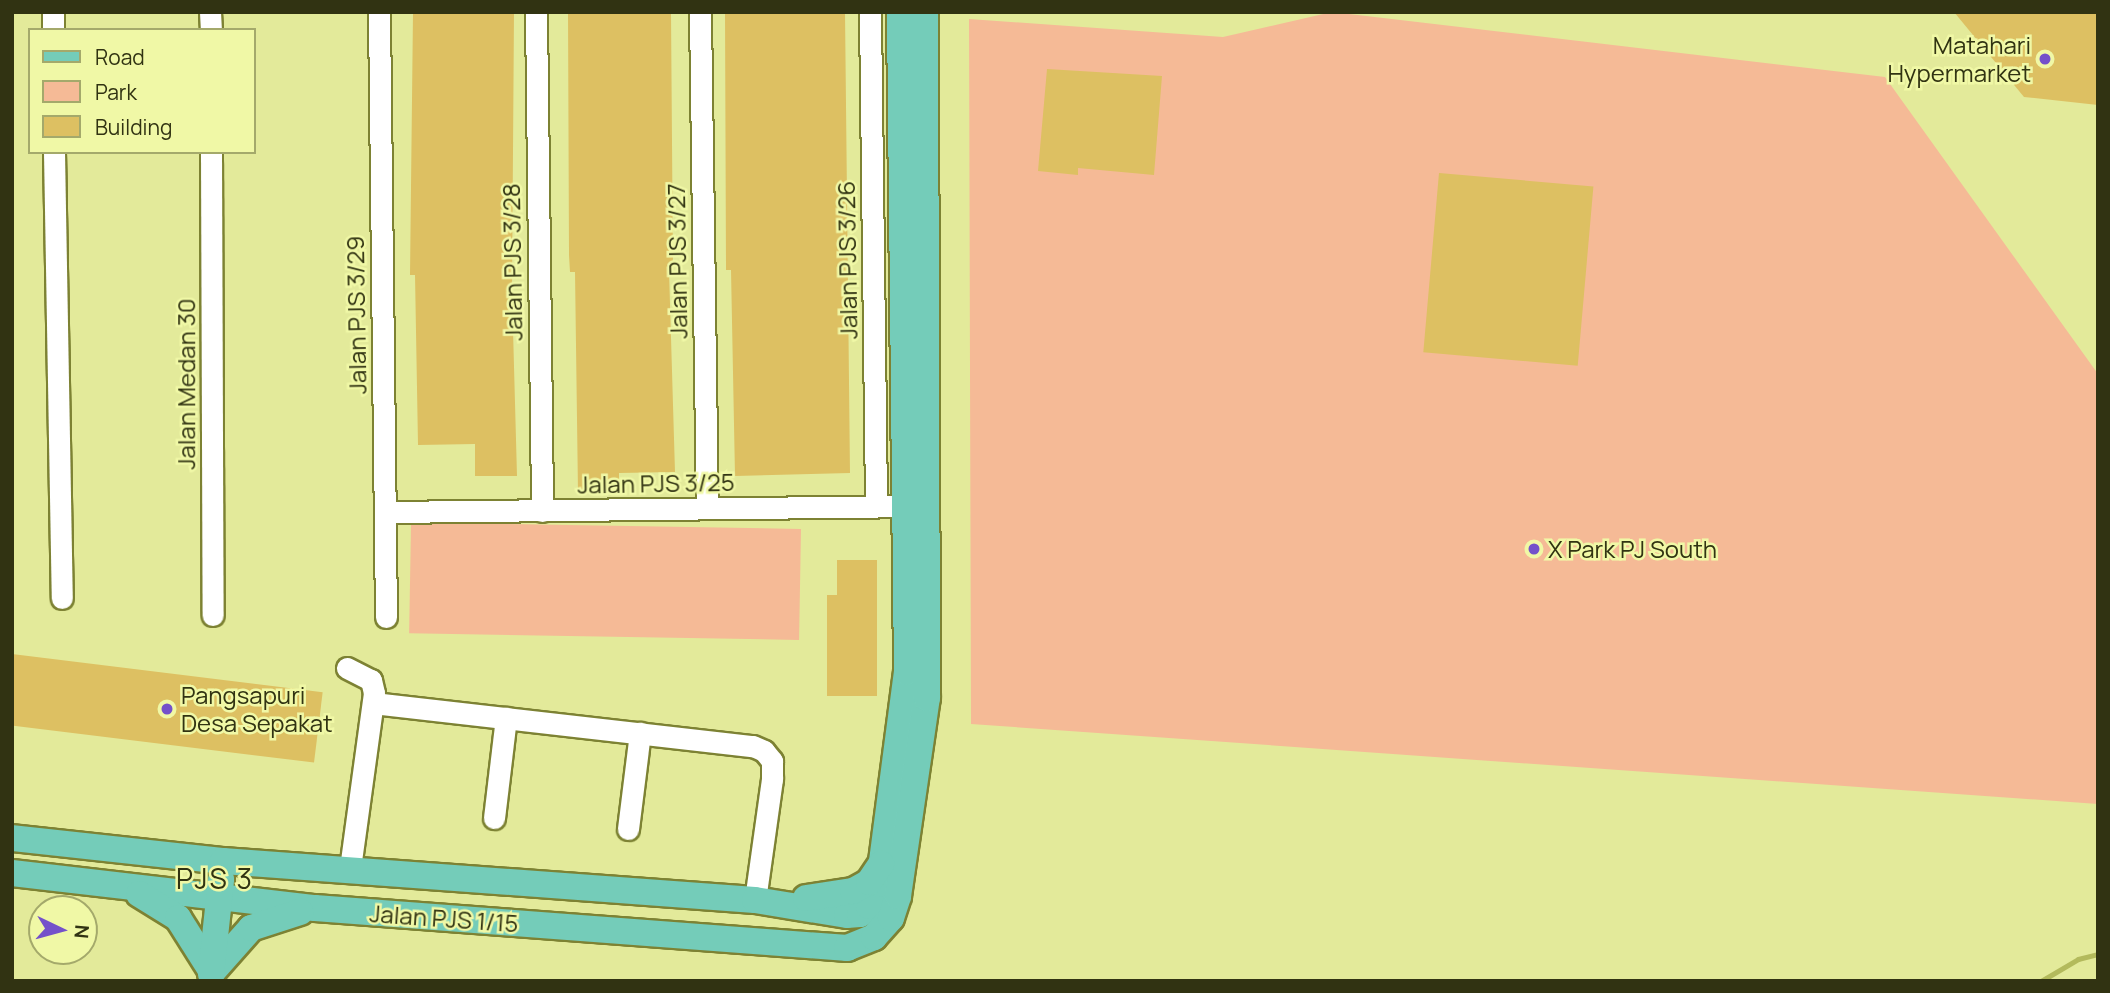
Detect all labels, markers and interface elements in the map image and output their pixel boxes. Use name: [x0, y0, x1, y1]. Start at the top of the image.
legend: [28, 28, 256, 154]
place label: Matahari Hypermarket: [1887, 31, 2031, 87]
text: Road: [95, 43, 145, 71]
marker: Matahari Hypermarket: [2037, 51, 2053, 67]
text: Park: [95, 78, 137, 106]
text: Building: [95, 113, 172, 141]
street label: Jalan PJS 3/26: [831, 181, 863, 339]
street label: Jalan PJS 3/28: [496, 183, 528, 341]
street label: Jalan PJS 3/27: [661, 183, 693, 339]
street label: Jalan PJS 3/29: [340, 236, 372, 394]
street label: Jalan Medan 30: [172, 298, 200, 470]
street label: Jalan PJS 3/25: [577, 467, 735, 499]
place label: X Park PJ South: [1548, 535, 1717, 563]
marker: X Park PJ South: [1526, 541, 1542, 557]
place label: Pangsapuri Desa Sepakat: [181, 681, 333, 737]
marker: Pangsapuri Desa Sepakat: [159, 701, 175, 717]
district label: PJS 3: [177, 861, 253, 895]
north arrow: [28, 895, 98, 965]
street label: Jalan PJS 1/15: [369, 898, 519, 938]
text: N: [68, 924, 95, 940]

